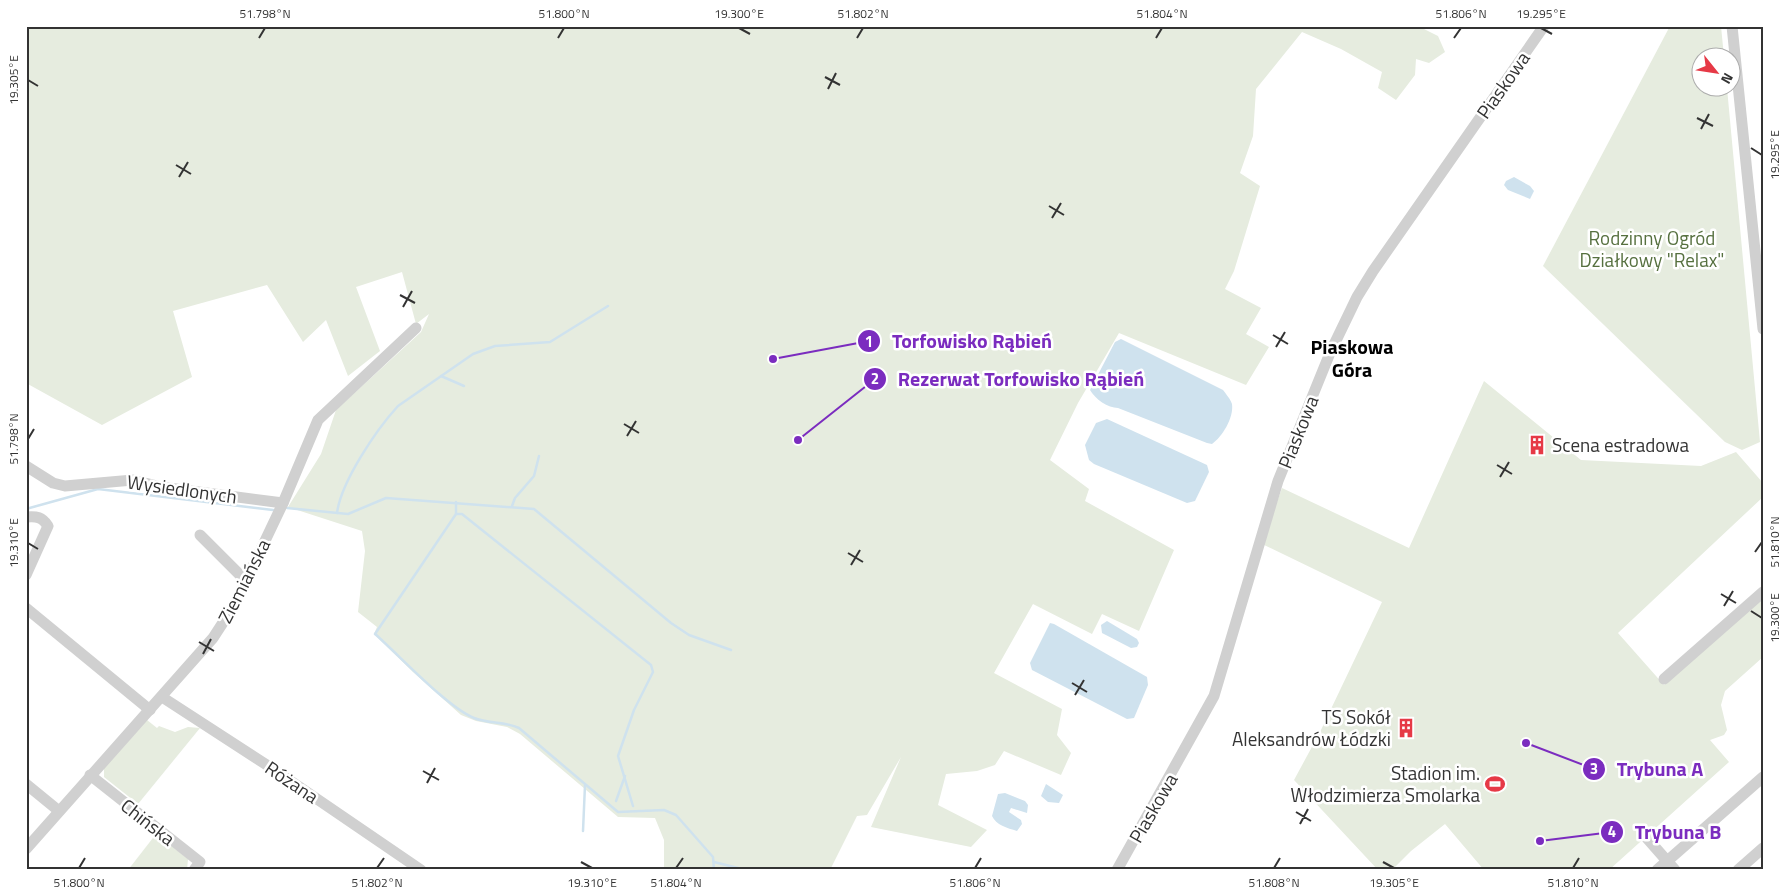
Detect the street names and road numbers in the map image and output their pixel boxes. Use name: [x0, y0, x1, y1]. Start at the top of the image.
street label: Piaskowa: [1469, 45, 1537, 124]
street label: Piaskowa: [1270, 390, 1325, 473]
street label: Wysiedlonych: [125, 466, 239, 511]
street label: Ziemiańska: [210, 533, 277, 628]
street label: Różana: [260, 753, 325, 810]
street label: Piaskowa: [1121, 767, 1184, 848]
street label: Chińska: [115, 791, 182, 853]

